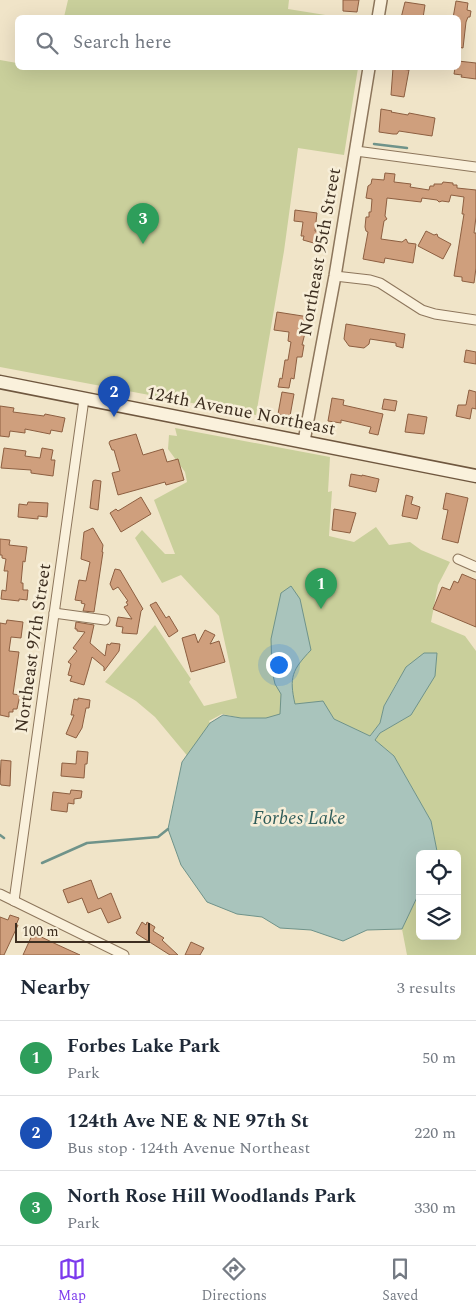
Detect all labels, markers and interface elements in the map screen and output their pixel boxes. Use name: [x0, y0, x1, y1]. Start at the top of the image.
search box: [15, 15, 461, 70]
text: Search here: [73, 28, 172, 57]
icon: search: [33, 29, 61, 57]
street label: Northeast 95th Street: [292, 166, 348, 338]
pin: 3: [127, 203, 159, 244]
pin: 2: [98, 376, 130, 417]
street label: 124th Avenue Northeast: [144, 379, 338, 443]
street label: Northeast 97th Street: [8, 562, 58, 734]
pin: 1: [305, 568, 337, 609]
your location: [266, 652, 292, 678]
water label: Forbes Lake: [252, 804, 346, 833]
map controls: [416, 850, 461, 940]
button: locate: [416, 850, 461, 895]
button: layers: [416, 895, 461, 940]
scale bar: [15, 920, 150, 943]
text: 100 m: [22, 921, 59, 942]
text: Nearby: [20, 972, 90, 1004]
text: 3 results: [397, 976, 456, 1000]
text: Forbes Lake Park: [67, 1032, 220, 1061]
text: 1: [32, 1046, 40, 1070]
text: 50 m: [422, 1046, 456, 1070]
text: Park: [67, 1061, 100, 1085]
text: 124th Ave NE & NE 97th St: [67, 1107, 309, 1136]
text: 2: [32, 1121, 40, 1145]
text: 220 m: [414, 1121, 456, 1145]
text: Bus stop · 124th Avenue Northeast: [67, 1136, 310, 1160]
text: North Rose Hill Woodlands Park: [67, 1182, 356, 1211]
text: 3: [32, 1196, 40, 1220]
text: 330 m: [414, 1196, 456, 1220]
text: Park: [67, 1211, 100, 1235]
tab: Map: [58, 1255, 86, 1306]
tab: Directions: [201, 1255, 267, 1306]
tab: Saved: [382, 1255, 418, 1306]

